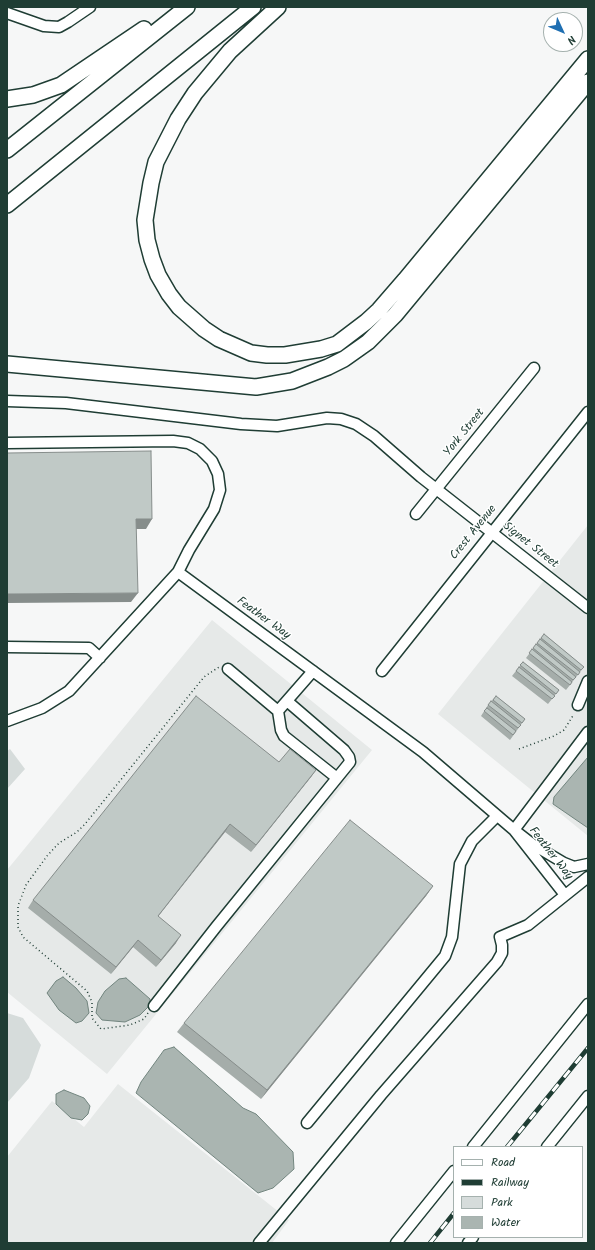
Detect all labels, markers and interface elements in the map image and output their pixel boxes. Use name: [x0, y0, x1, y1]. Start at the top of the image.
north arrow: [543, 12, 583, 52]
text: N: [562, 31, 580, 48]
street label: York Street: [441, 406, 489, 460]
street label: Crest Avenue: [447, 503, 501, 563]
street label: Signet Street: [499, 520, 561, 572]
street label: Feather Way: [233, 595, 293, 643]
street label: Feather Way: [525, 825, 575, 883]
legend: [453, 1146, 583, 1238]
text: Road: [491, 1153, 515, 1172]
text: Railway: [491, 1173, 529, 1192]
text: Park: [491, 1193, 513, 1212]
text: Water: [491, 1213, 520, 1232]

